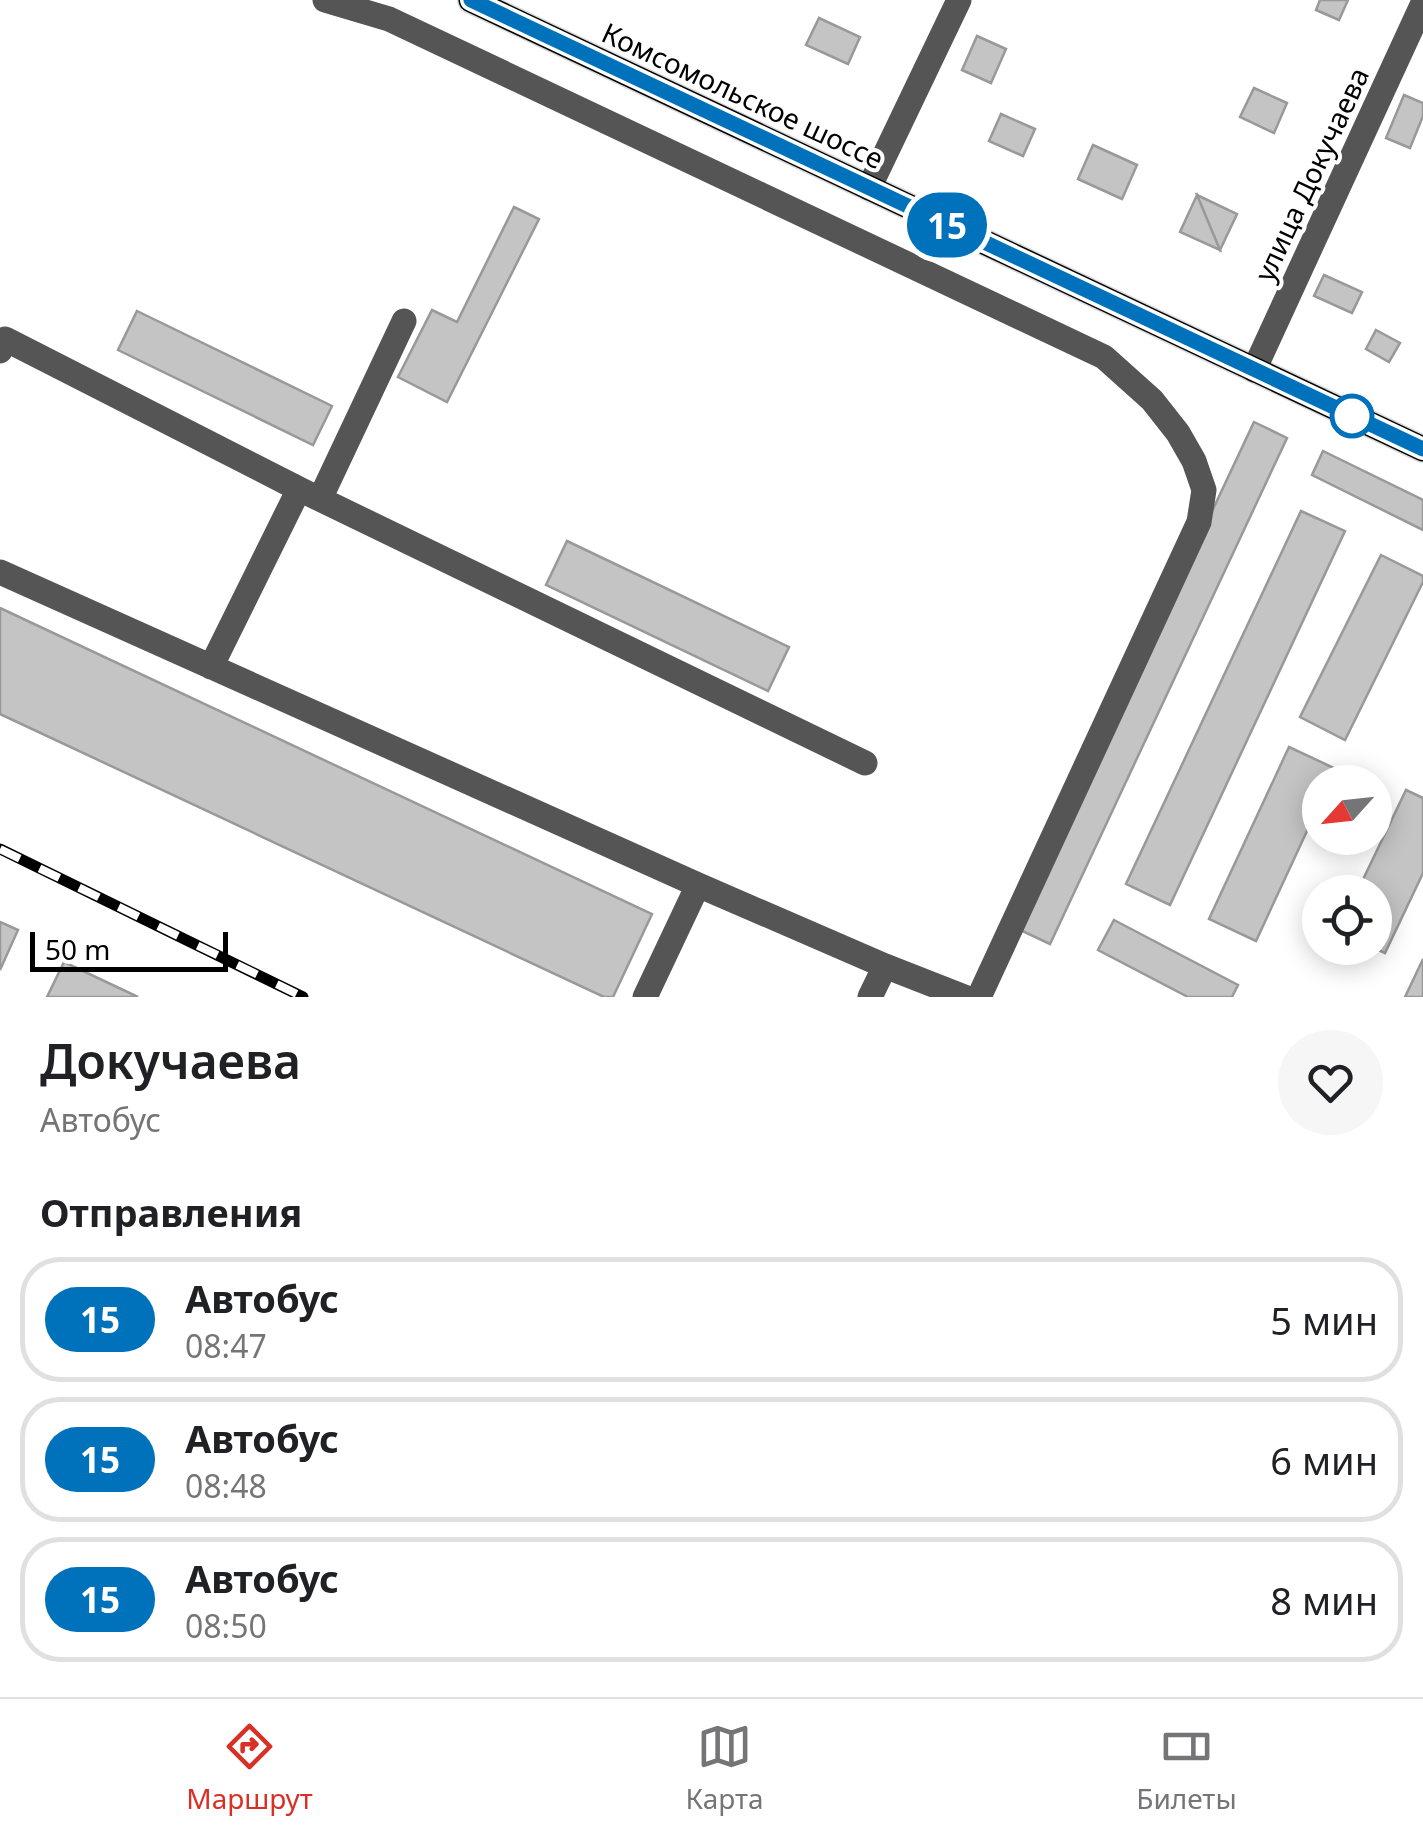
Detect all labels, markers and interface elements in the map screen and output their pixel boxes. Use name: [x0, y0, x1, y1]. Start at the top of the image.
street label: Комсомольское шоссе: [596, 13, 890, 177]
street label: улица Докучаева: [1245, 61, 1377, 287]
line badge: 15: [902, 192, 992, 258]
text: 15: [927, 202, 967, 249]
unlabelled marker: [1331, 395, 1373, 437]
north arrow: [1302, 765, 1392, 855]
map controls: [1302, 765, 1392, 965]
button: locate: [1302, 875, 1392, 965]
scale bar: [30, 927, 228, 971]
text: 50 m: [45, 930, 111, 968]
text: Докучаева: [40, 1028, 301, 1093]
button: heart: [1278, 1030, 1383, 1135]
text: Автобус: [40, 1098, 161, 1141]
text: Отправления: [40, 1186, 302, 1238]
text: Автобус: [185, 1272, 339, 1324]
text: 5 мин: [1270, 1294, 1378, 1346]
text: 15: [80, 1296, 120, 1343]
text: 08:47: [185, 1324, 267, 1367]
text: Автобус: [185, 1412, 339, 1464]
text: 6 мин: [1270, 1434, 1378, 1486]
text: 15: [80, 1436, 120, 1483]
text: 08:48: [185, 1464, 267, 1507]
text: Автобус: [185, 1552, 339, 1604]
text: 8 мин: [1270, 1574, 1378, 1626]
text: 15: [80, 1576, 120, 1623]
text: 08:50: [185, 1604, 267, 1647]
tab: Маршрут: [186, 1719, 313, 1817]
tab: Карта: [685, 1719, 764, 1817]
tab: Билеты: [1136, 1719, 1237, 1817]

